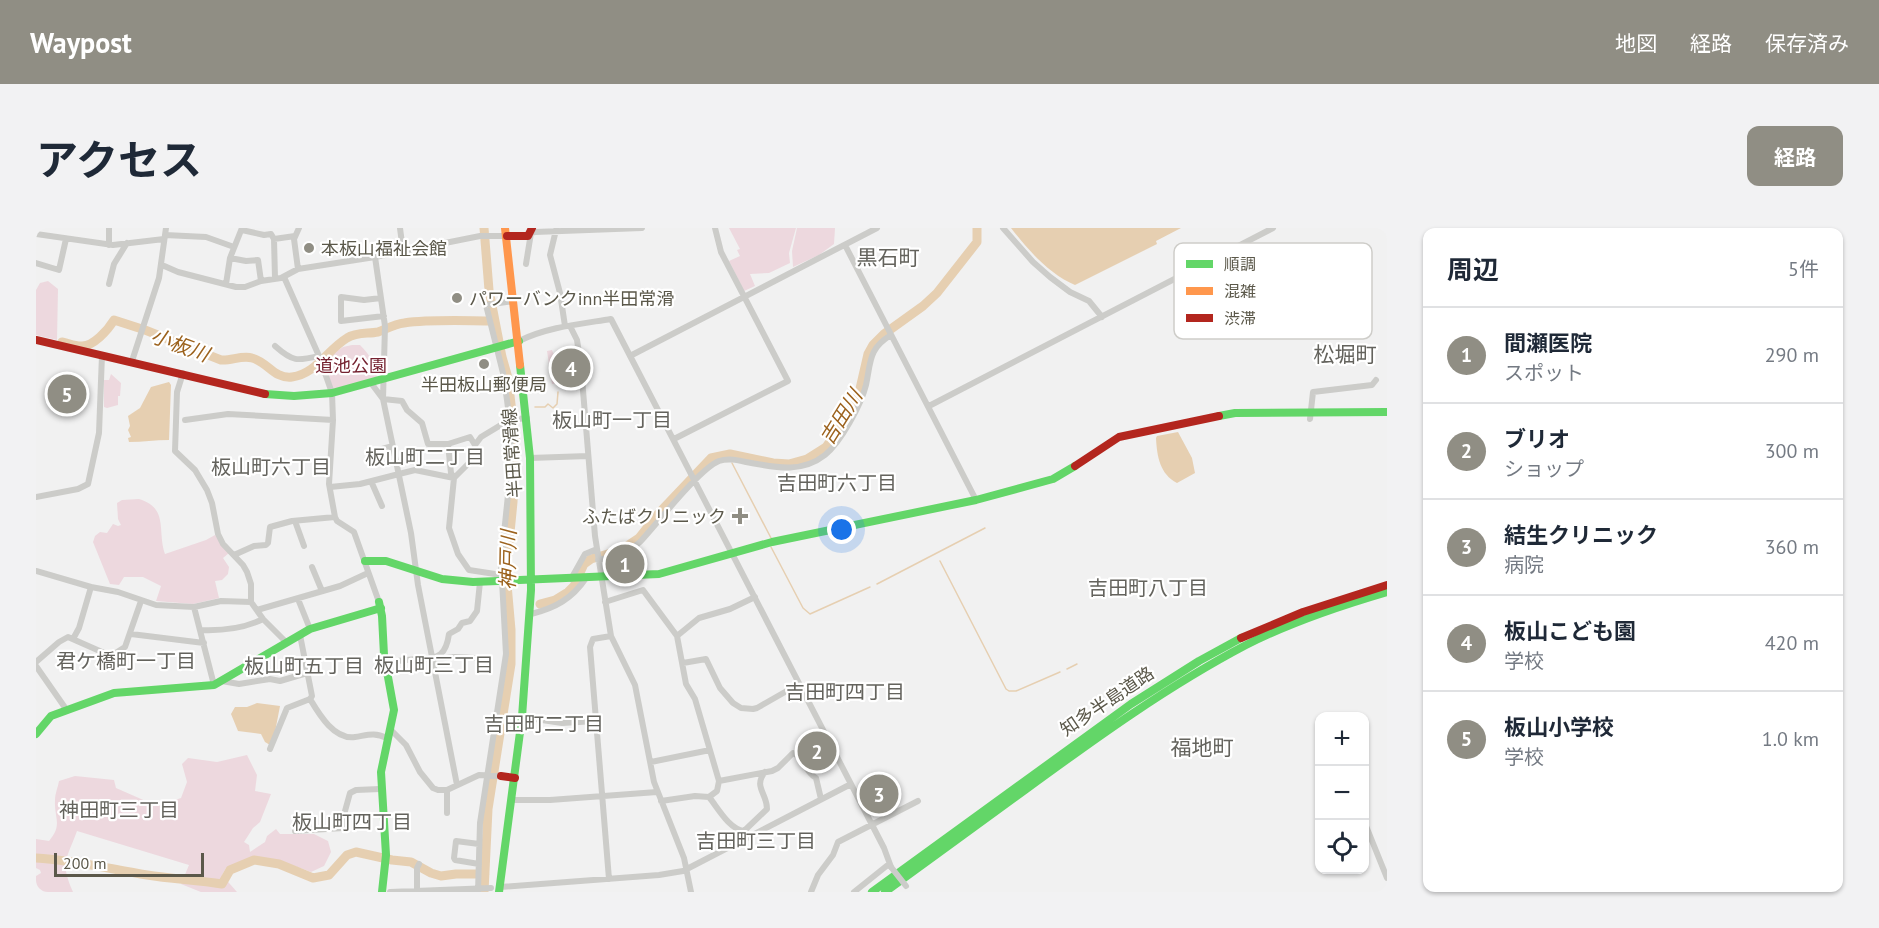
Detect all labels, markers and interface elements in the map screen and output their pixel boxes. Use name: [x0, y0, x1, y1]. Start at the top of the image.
text: Waypost: [30, 24, 132, 61]
text: 地図: [1615, 30, 1657, 57]
text: 経路: [1690, 30, 1732, 57]
text: 保存済み: [1765, 30, 1849, 57]
button: 経路: [1747, 126, 1843, 186]
text: アクセス: [36, 132, 202, 187]
place label: 本板山福祉会館: [321, 237, 447, 260]
marker: 本板山福祉会館: [302, 241, 316, 255]
legend: [1174, 243, 1372, 339]
district label: 黒石町: [857, 244, 920, 271]
text: 周辺: [1447, 253, 1499, 286]
text: 順調: [1224, 254, 1256, 274]
text: 5件: [1788, 256, 1819, 282]
text: 混雑: [1224, 281, 1256, 301]
place label: パワーバンクinn半田常滑: [469, 287, 674, 310]
marker: パワーバンクinn半田常滑: [450, 291, 464, 305]
text: 渋滞: [1224, 308, 1256, 328]
water label: 小板川: [147, 323, 215, 368]
text: 間瀬医院: [1504, 329, 1592, 357]
district label: 松堀町: [1314, 341, 1377, 368]
text: 1: [1461, 342, 1472, 368]
text: 290 m: [1765, 342, 1819, 368]
pin: 4: [552, 346, 590, 390]
park label: 道池公園: [315, 354, 387, 377]
marker: 半田板山郵便局: [477, 357, 491, 371]
text: スポット: [1504, 360, 1584, 386]
pin: 5: [48, 372, 87, 416]
place label: 半田板山郵便局: [421, 373, 547, 396]
water label: 吉田川: [814, 383, 869, 449]
street label: 半田常滑線: [497, 407, 527, 499]
district label: 板山町一丁目: [552, 407, 672, 433]
text: ブリオ: [1504, 425, 1570, 453]
text: 2: [1461, 438, 1472, 464]
text: 300 m: [1765, 438, 1819, 464]
district label: 板山町二丁目: [365, 444, 485, 470]
district label: 板山町六丁目: [211, 454, 331, 480]
text: ショップ: [1504, 456, 1584, 482]
district label: 吉田町六丁目: [777, 470, 897, 496]
place label: ふたばクリニック: [582, 505, 726, 528]
marker: ふたばクリニック: [731, 507, 749, 525]
your location: [827, 515, 856, 544]
text: 結生クリニック: [1504, 521, 1658, 549]
water label: 神戸川: [494, 528, 522, 590]
text: 3: [1461, 534, 1472, 560]
text: 360 m: [1765, 534, 1819, 560]
pin: 1: [606, 542, 644, 586]
text: 病院: [1504, 552, 1544, 578]
district label: 吉田町八丁目: [1088, 575, 1208, 601]
text: 板山こども園: [1504, 617, 1636, 645]
text: 4: [1461, 630, 1472, 656]
text: 420 m: [1765, 630, 1819, 656]
district label: 君ケ橋町一丁目: [56, 648, 196, 674]
text: 学校: [1504, 648, 1544, 674]
district label: 板山町三丁目: [374, 652, 494, 678]
district label: 板山町五丁目: [244, 653, 364, 679]
street label: 知多半島道路: [1056, 661, 1158, 741]
district label: 吉田町四丁目: [785, 679, 905, 705]
district label: 吉田町二丁目: [484, 711, 604, 737]
map controls: [1315, 712, 1369, 874]
button: +: [1315, 712, 1369, 766]
text: 板山小学校: [1504, 713, 1614, 741]
text: 5: [1461, 726, 1472, 752]
text: 1.0 km: [1762, 726, 1819, 752]
pin: 2: [798, 728, 836, 774]
district label: 福地町: [1171, 734, 1234, 761]
text: 学校: [1504, 744, 1544, 770]
button: −: [1315, 766, 1369, 820]
pin: 3: [860, 772, 898, 816]
district label: 神田町三丁目: [59, 797, 179, 823]
district label: 板山町四丁目: [292, 809, 412, 835]
button: locate: [1315, 820, 1369, 874]
district label: 吉田町三丁目: [696, 828, 816, 854]
scale bar: [54, 850, 204, 878]
text: 200 m: [63, 853, 106, 873]

